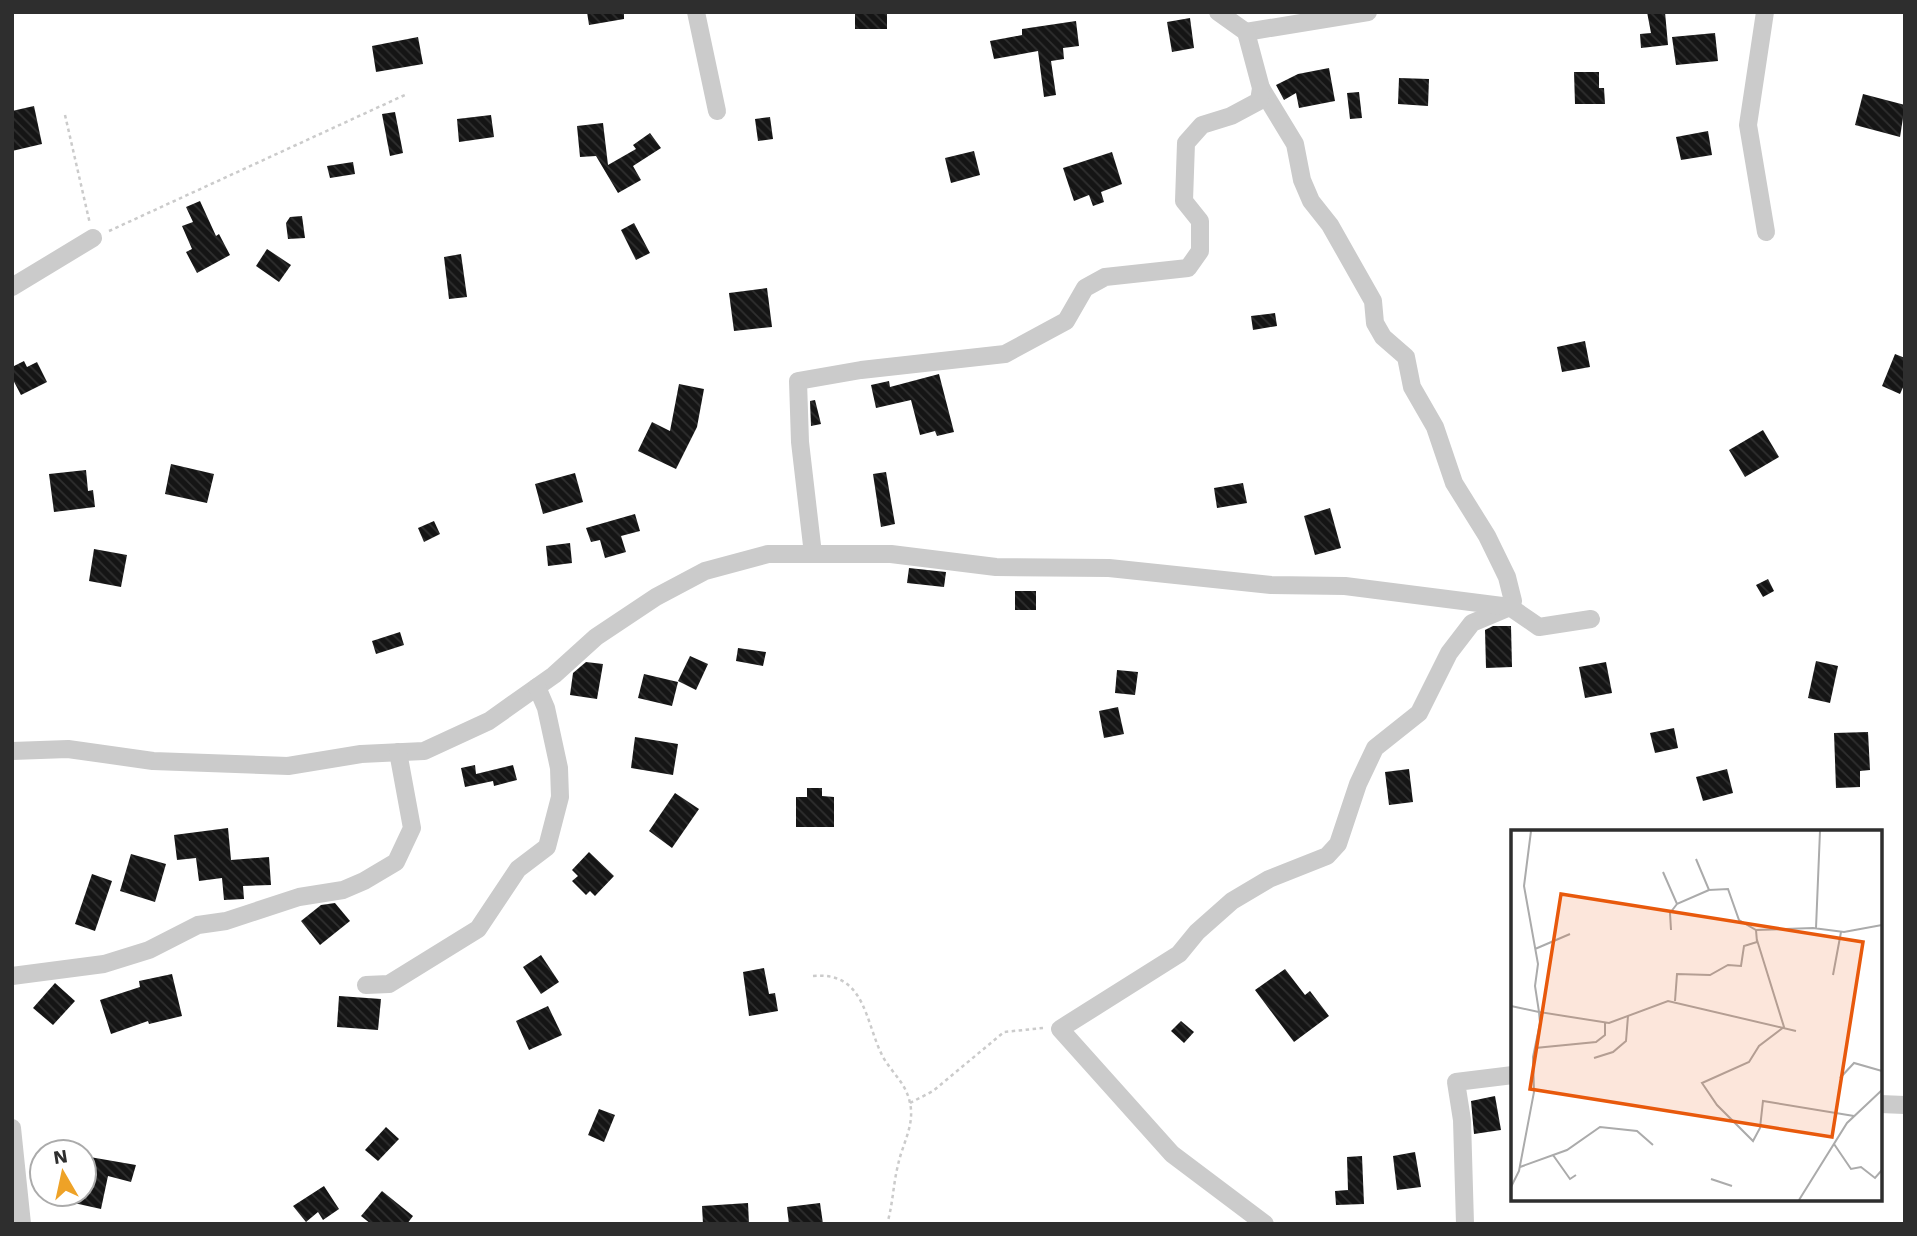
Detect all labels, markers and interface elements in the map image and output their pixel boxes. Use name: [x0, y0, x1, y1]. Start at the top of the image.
inset map: [1511, 830, 1882, 1201]
north arrow: [28, 1138, 98, 1208]
text: N: [52, 1144, 69, 1169]

